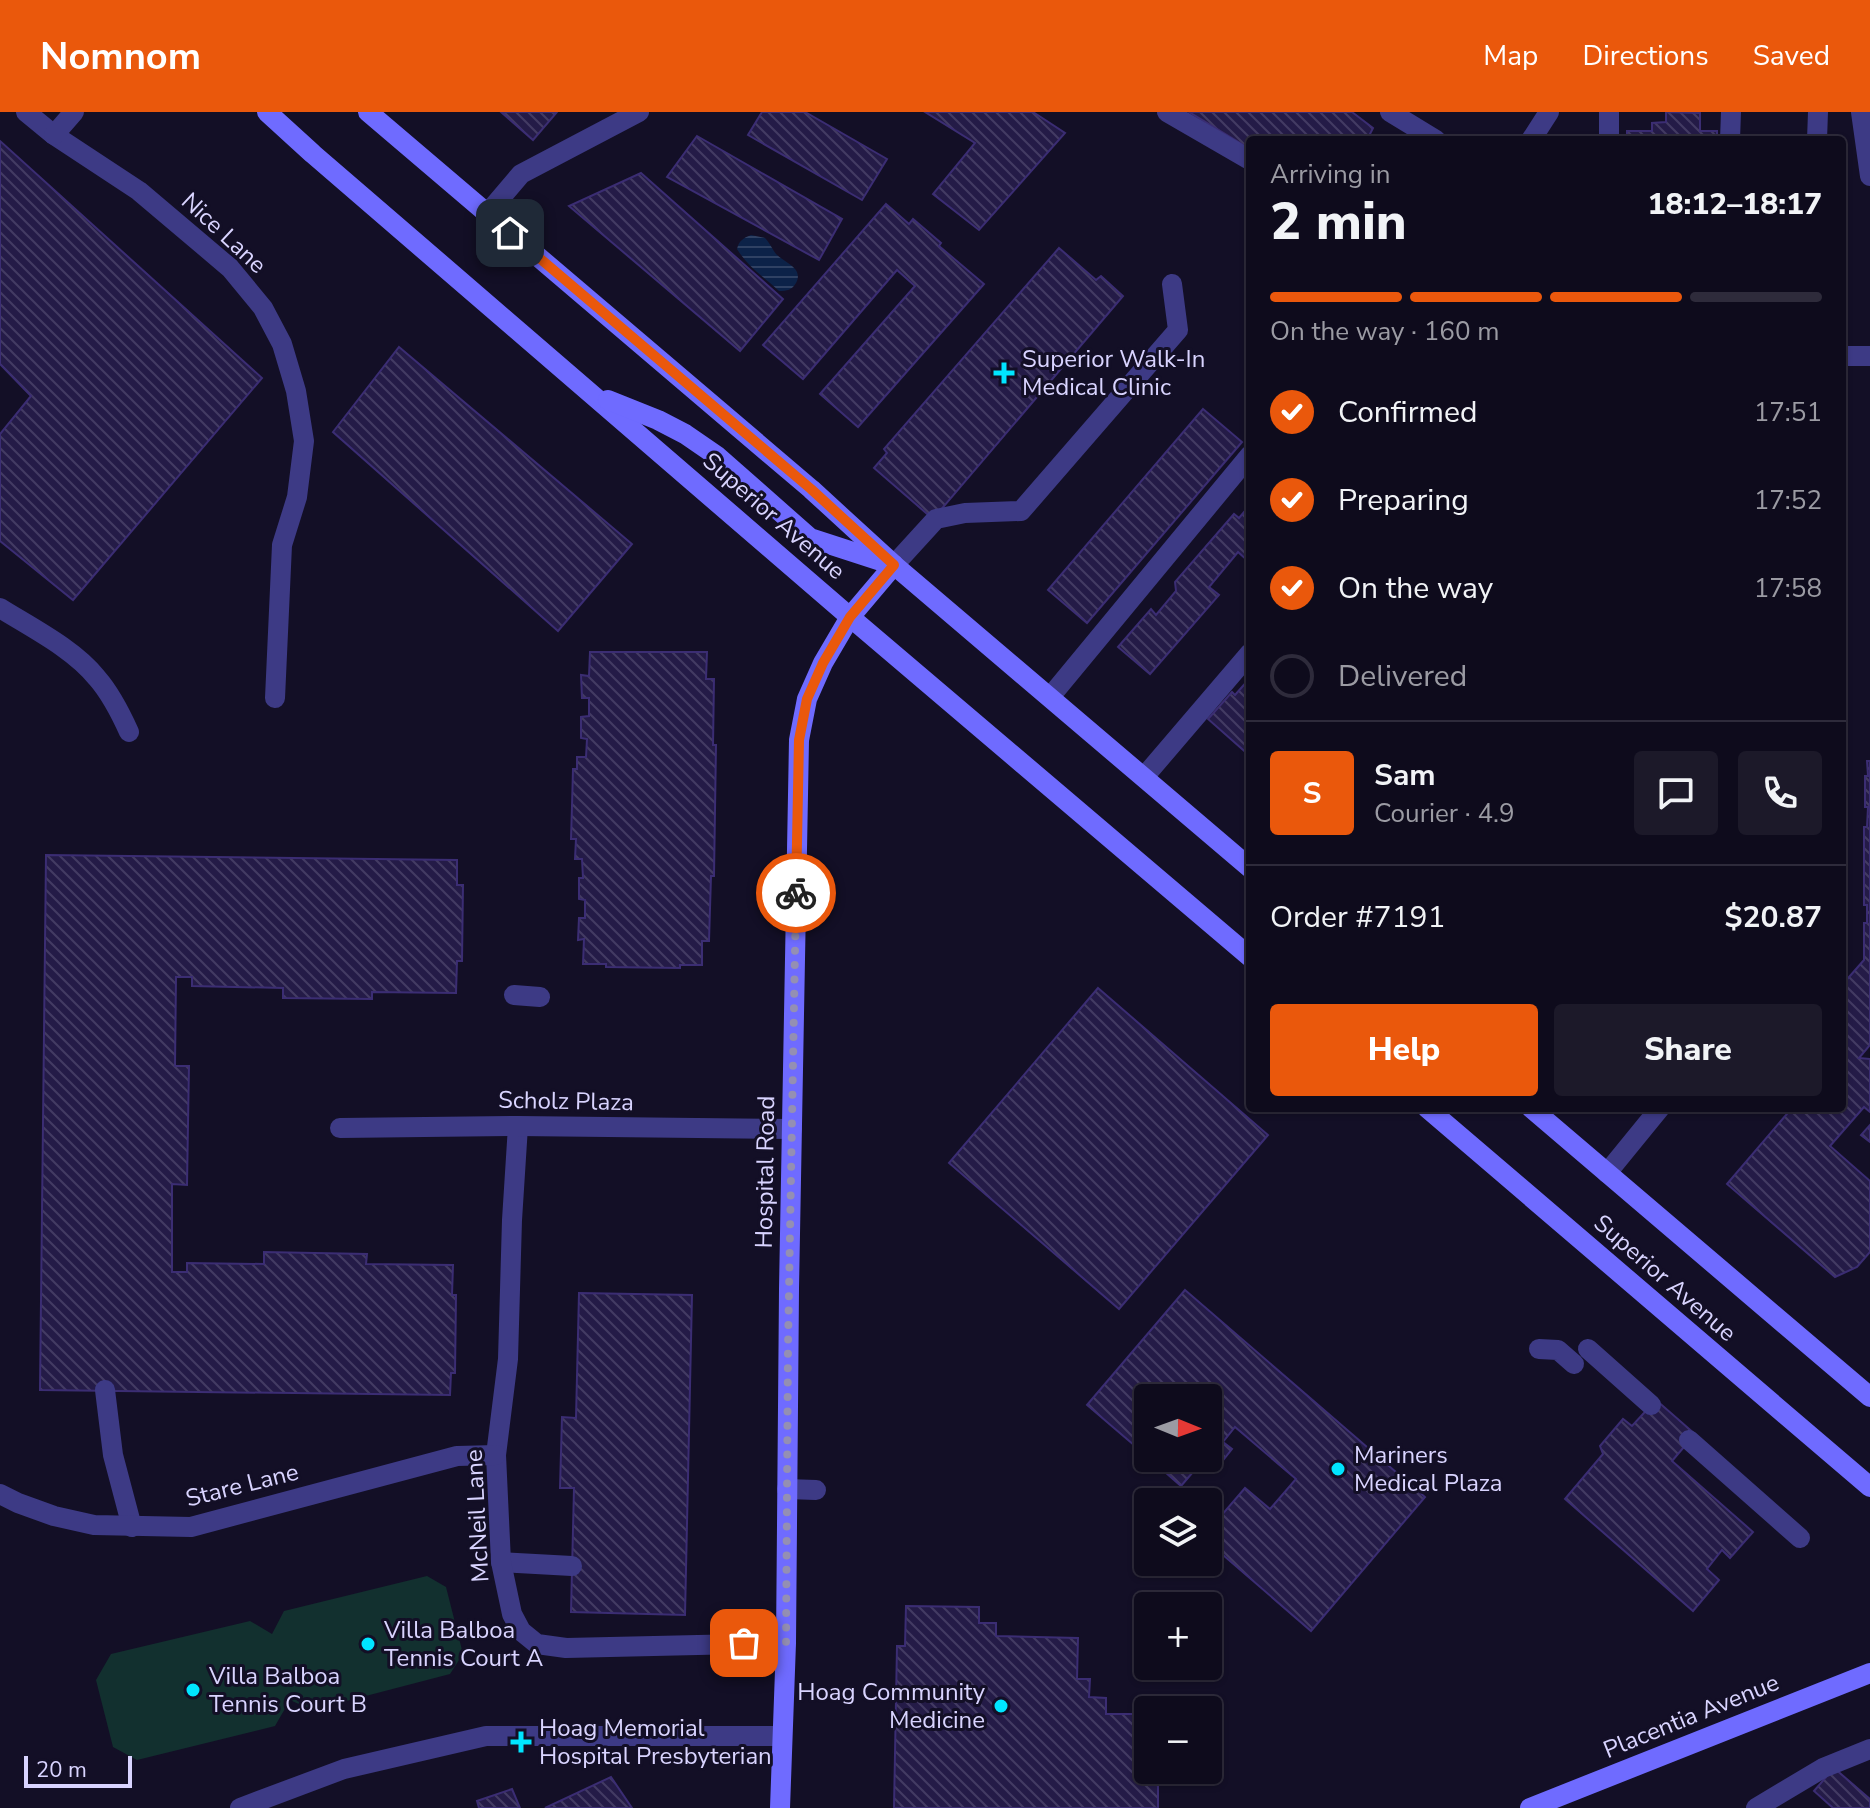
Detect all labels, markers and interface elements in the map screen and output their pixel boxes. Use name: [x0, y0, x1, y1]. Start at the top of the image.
text: Nomnom: [40, 31, 201, 82]
text: Map: [1483, 37, 1538, 75]
text: Directions: [1582, 37, 1709, 75]
text: Saved: [1753, 37, 1830, 75]
text: Arriving in: [1270, 157, 1391, 192]
text: 18:12–18:17: [1647, 184, 1822, 225]
street label: Nice Lane: [175, 185, 273, 281]
text: 2 min: [1270, 186, 1407, 257]
pin: [476, 199, 544, 267]
icon: home: [488, 211, 532, 255]
text: On the way · 160 m: [1270, 314, 1499, 349]
place label: Superior Walk-In Medical Clinic: [1022, 343, 1205, 403]
marker: Superior Walk-In Medical Clinic: [993, 362, 1015, 384]
icon: check: [1270, 390, 1314, 434]
text: Confirmed: [1338, 392, 1478, 433]
text: 17:51: [1754, 395, 1822, 430]
street label: Superior Avenue: [696, 445, 852, 587]
icon: check: [1270, 478, 1314, 522]
text: Preparing: [1338, 480, 1469, 521]
text: 17:52: [1754, 483, 1822, 518]
icon: check: [1270, 566, 1314, 610]
text: On the way: [1338, 568, 1493, 609]
text: 17:58: [1754, 571, 1822, 606]
text: Delivered: [1338, 656, 1467, 697]
button: chat: [1634, 751, 1718, 835]
button: phone: [1738, 751, 1822, 835]
text: Sam: [1374, 755, 1436, 796]
text: S: [1303, 773, 1321, 814]
text: Courier · 4.9: [1374, 796, 1515, 831]
courier: [756, 853, 836, 933]
icon: bike: [774, 871, 818, 915]
text: Order #7191: [1270, 897, 1445, 938]
text: $20.87: [1725, 897, 1822, 938]
button: Help: [1270, 1004, 1538, 1096]
button: Share: [1554, 1004, 1822, 1096]
street label: Scholz Plaza: [498, 1084, 634, 1118]
street label: Hospital Road: [748, 1095, 782, 1249]
street label: Superior Avenue: [1587, 1207, 1743, 1349]
north arrow: [1134, 1384, 1222, 1472]
map controls: [1134, 1384, 1222, 1784]
place label: Mariners Medical Plaza: [1354, 1439, 1503, 1499]
street label: McNeil Lane: [458, 1449, 496, 1583]
street label: Stare Lane: [182, 1456, 302, 1514]
marker: Mariners Medical Plaza: [1329, 1460, 1347, 1478]
button: layers: [1134, 1488, 1222, 1576]
button: +: [1134, 1592, 1222, 1680]
pin: [710, 1609, 778, 1677]
place label: Villa Balboa Tennis Court A: [383, 1614, 544, 1674]
icon: bag: [722, 1621, 766, 1665]
marker: Villa Balboa Tennis Court A: [359, 1635, 377, 1653]
place label: Villa Balboa Tennis Court B: [208, 1660, 367, 1720]
street label: Placentia Avenue: [1598, 1666, 1784, 1766]
place label: Hoag Community Medicine: [797, 1676, 986, 1736]
marker: Villa Balboa Tennis Court B: [184, 1681, 202, 1699]
button: −: [1134, 1696, 1222, 1784]
marker: Hoag Community Medicine: [992, 1697, 1010, 1715]
place label: Hoag Memorial Hospital Presbyterian: [539, 1712, 772, 1772]
marker: Hoag Memorial Hospital Presbyterian: [510, 1731, 532, 1753]
scale bar: [24, 1752, 132, 1788]
text: 20 m: [36, 1755, 87, 1785]

